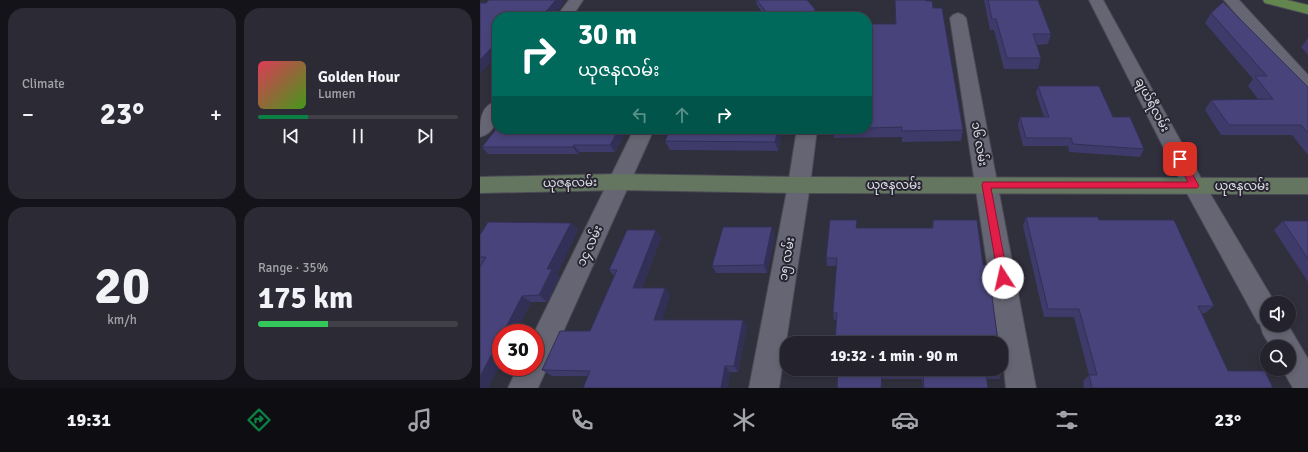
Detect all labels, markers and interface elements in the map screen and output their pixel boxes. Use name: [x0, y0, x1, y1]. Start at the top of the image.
text: 30 m: [578, 18, 637, 52]
icon: right: [512, 28, 564, 80]
text: ယုဇနလမ်း: [578, 59, 660, 81]
text: Golden Hour: [318, 68, 400, 86]
street label: ချယ်ရီလမ်း: [1130, 75, 1174, 135]
text: Climate: [22, 76, 65, 92]
text: Lumen: [318, 86, 356, 102]
text: 23°: [100, 96, 144, 133]
text: −: [22, 101, 34, 128]
text: +: [210, 101, 222, 128]
icon: left: [629, 104, 651, 126]
icon: ahead: [671, 104, 693, 126]
icon: right: [713, 104, 735, 126]
street label: ၁၆ လမ်း: [968, 120, 992, 167]
icon: previous: [280, 125, 302, 147]
icon: pause: [347, 125, 369, 147]
icon: next: [414, 125, 436, 147]
pin: [1163, 142, 1197, 176]
icon: arrive: [1169, 148, 1191, 170]
street label: ယုဇနလမ်း: [543, 173, 597, 193]
street label: ယုဇနလမ်း: [867, 176, 921, 195]
street label: ယုဇနလမ်း: [1215, 177, 1269, 196]
street label: ၁၄ လမ်း: [572, 222, 608, 270]
street label: ၁၅ လမ်း: [774, 236, 800, 282]
text: 20: [94, 254, 150, 318]
position arrow: [982, 257, 1024, 299]
text: Range · 35%: [258, 260, 328, 276]
text: 175 km: [258, 280, 353, 317]
map controls: [1260, 296, 1296, 376]
button: sound: [1260, 296, 1296, 332]
text: km/h: [107, 312, 137, 328]
speed limit sign: 30: [492, 324, 544, 376]
button: search: [1260, 340, 1296, 376]
text: 19:32 · 1 min · 90 m: [830, 347, 958, 365]
icon: directions: [245, 406, 273, 434]
icon: music: [406, 406, 434, 434]
icon: phone: [568, 406, 596, 434]
icon: climate: [730, 406, 758, 434]
icon: car: [891, 406, 919, 434]
icon: filters: [1053, 406, 1081, 434]
text: 19:31: [67, 409, 111, 431]
text: 23°: [1214, 409, 1241, 431]

